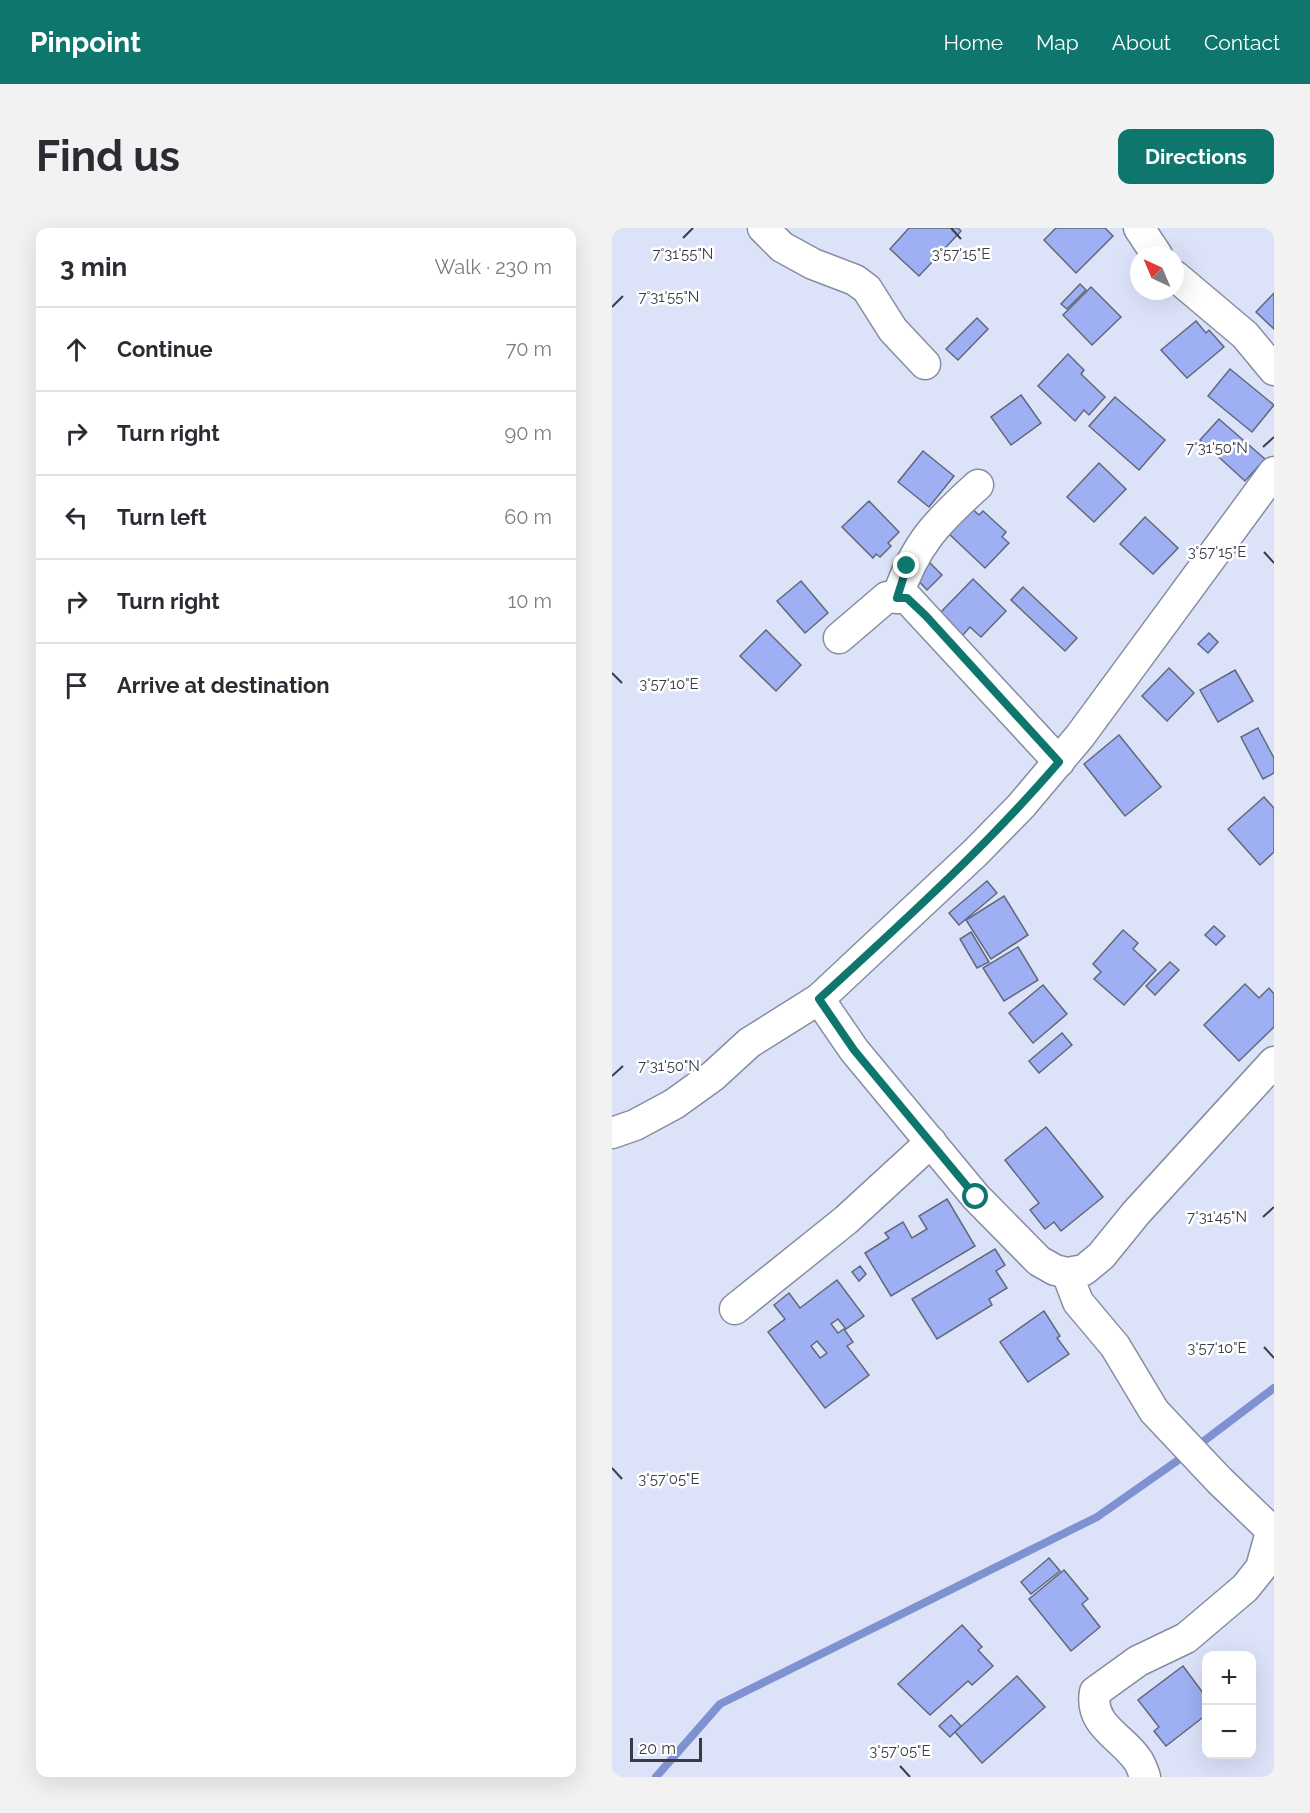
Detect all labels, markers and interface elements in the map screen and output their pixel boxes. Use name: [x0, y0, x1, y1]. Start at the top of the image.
text: Pinpoint: [30, 26, 141, 59]
text: Home: [944, 30, 1003, 55]
text: Map: [1036, 30, 1079, 55]
text: About: [1112, 30, 1171, 55]
text: Contact: [1204, 30, 1280, 55]
button: Directions: [1118, 129, 1274, 184]
text: Find us: [36, 132, 180, 181]
text: 7°31'55"N: [653, 245, 713, 263]
text: 3°57'15"E: [932, 245, 990, 263]
north arrow: [1130, 246, 1184, 300]
text: 3 min: [60, 252, 127, 282]
text: Walk · 230 m: [434, 255, 552, 279]
text: 7°31'55"N: [639, 288, 699, 306]
icon: ahead: [60, 333, 93, 366]
text: Continue: [117, 336, 213, 362]
text: 70 m: [506, 337, 552, 361]
icon: right: [60, 417, 93, 450]
text: Turn right: [117, 420, 220, 446]
text: 90 m: [505, 421, 552, 445]
text: 7°31'50"N: [1186, 439, 1248, 457]
icon: left: [60, 501, 93, 534]
text: Turn left: [117, 504, 207, 530]
text: 60 m: [504, 505, 552, 529]
text: 3°57'15"E: [1188, 543, 1246, 561]
route end: [893, 552, 919, 578]
icon: right: [60, 585, 93, 618]
text: Turn right: [117, 588, 220, 614]
text: 10 m: [508, 589, 552, 613]
icon: arrive: [60, 669, 93, 702]
text: Arrive at destination: [117, 672, 330, 698]
text: 3°57'10"E: [639, 675, 699, 693]
text: 7°31'50"N: [638, 1057, 700, 1075]
route start: [962, 1183, 988, 1209]
text: 7°31'45"N: [1187, 1208, 1247, 1226]
text: 3°57'10"E: [1187, 1339, 1247, 1357]
text: 3°57'05"E: [638, 1470, 700, 1488]
map controls: [1202, 1651, 1256, 1759]
button: +: [1202, 1651, 1256, 1705]
button: −: [1202, 1705, 1256, 1759]
scale bar: [630, 1735, 702, 1762]
text: 20 m: [639, 1739, 676, 1758]
text: 3°57'05"E: [869, 1742, 931, 1760]

